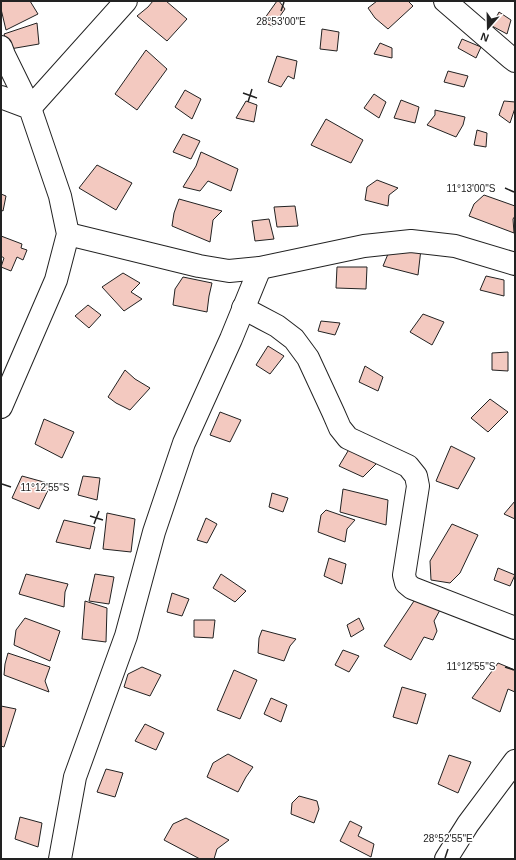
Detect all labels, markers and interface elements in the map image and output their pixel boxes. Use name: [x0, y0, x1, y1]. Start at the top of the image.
north arrow: [468, 8, 508, 48]
text: 28°53'00"E: [256, 16, 306, 27]
text: N: [479, 30, 490, 44]
text: 11°13'00"S: [447, 183, 496, 194]
text: 11°12'55"S: [21, 482, 70, 493]
text: 11°12'55"S: [447, 661, 496, 672]
text: 28°52'55"E: [423, 833, 473, 844]

